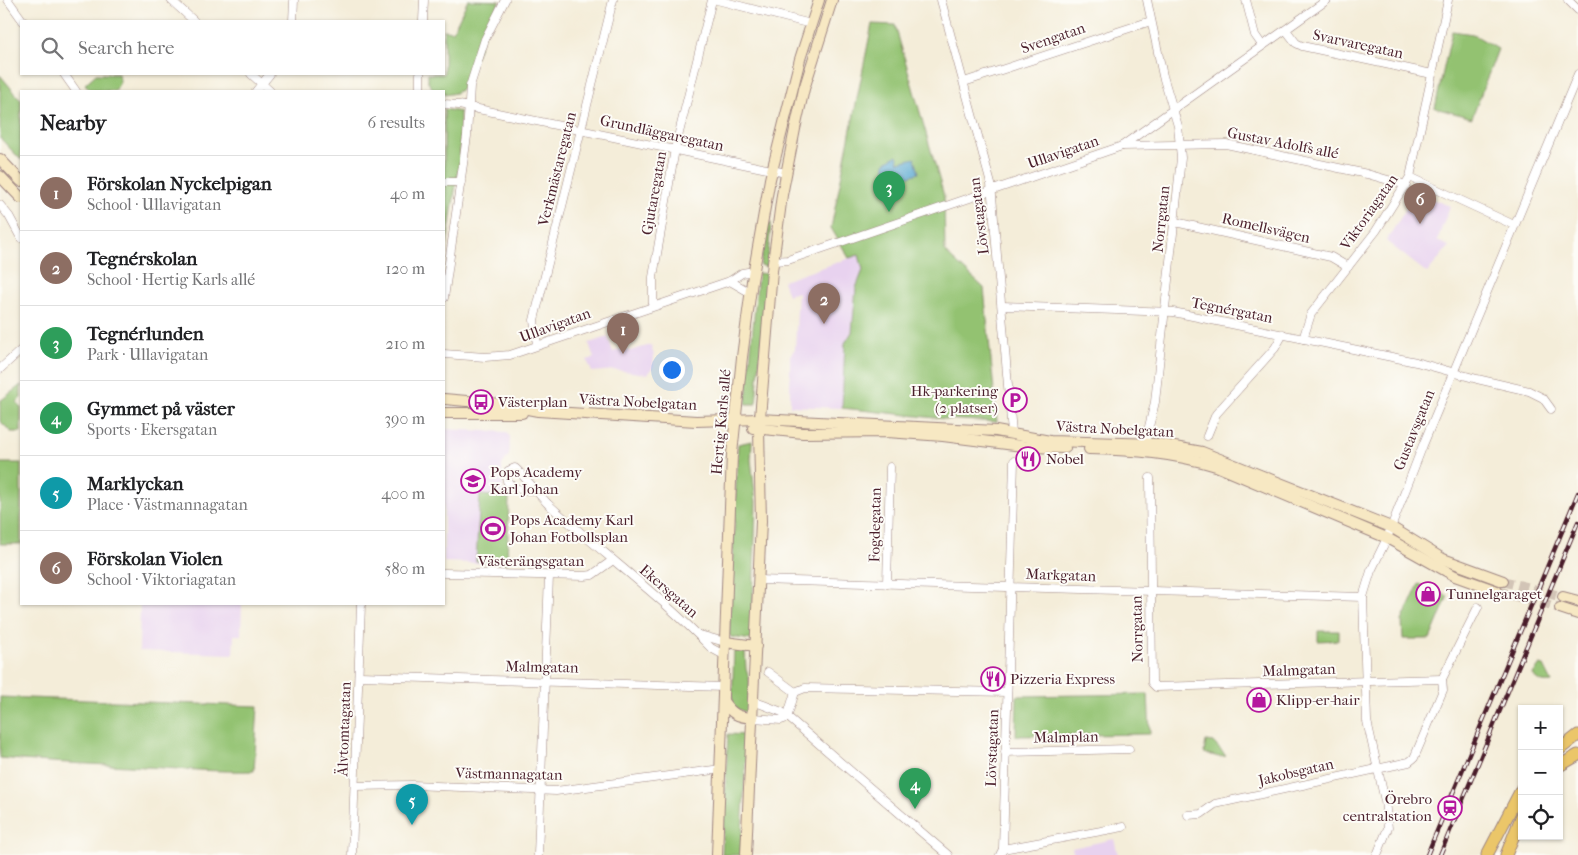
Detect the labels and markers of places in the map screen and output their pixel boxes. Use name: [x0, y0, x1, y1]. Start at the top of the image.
pin: 3: [873, 171, 905, 212]
pin: 6: [1404, 183, 1436, 224]
pin: 2: [808, 283, 840, 324]
pin: 1: [607, 313, 639, 354]
place label: Hk-parkering (2 platser): [911, 382, 999, 417]
parking icon: Hk-parkering (2 platser): [1002, 387, 1028, 413]
bus stop icon: Västerplan: [468, 389, 494, 415]
place label: Västerplan: [497, 393, 568, 411]
restaurant icon: Nobel: [1015, 446, 1041, 472]
place label: Nobel: [1046, 450, 1084, 468]
place label: Pops Academy Karl Johan: [490, 463, 583, 498]
school or university icon: Pops Academy Karl Johan: [460, 468, 486, 494]
place label: Pops Academy Karl Johan Fotbollsplan: [509, 511, 634, 546]
sports icon: Pops Academy Karl Johan Fotbollsplan: [480, 516, 506, 542]
shop icon: Tunnelgaraget: [1415, 581, 1441, 607]
place label: Tunnelgaraget: [1446, 585, 1543, 603]
restaurant icon: Pizzeria Express: [980, 666, 1006, 692]
place label: Pizzeria Express: [1010, 670, 1115, 688]
shop icon: Klipp-er-hair: [1246, 687, 1272, 713]
place label: Klipp-er-hair: [1276, 691, 1360, 709]
pin: 4: [899, 768, 931, 809]
pin: 5: [396, 784, 428, 825]
place label: Örebro centralstation: [1343, 790, 1432, 825]
station icon: Örebro centralstation: [1437, 795, 1463, 821]

